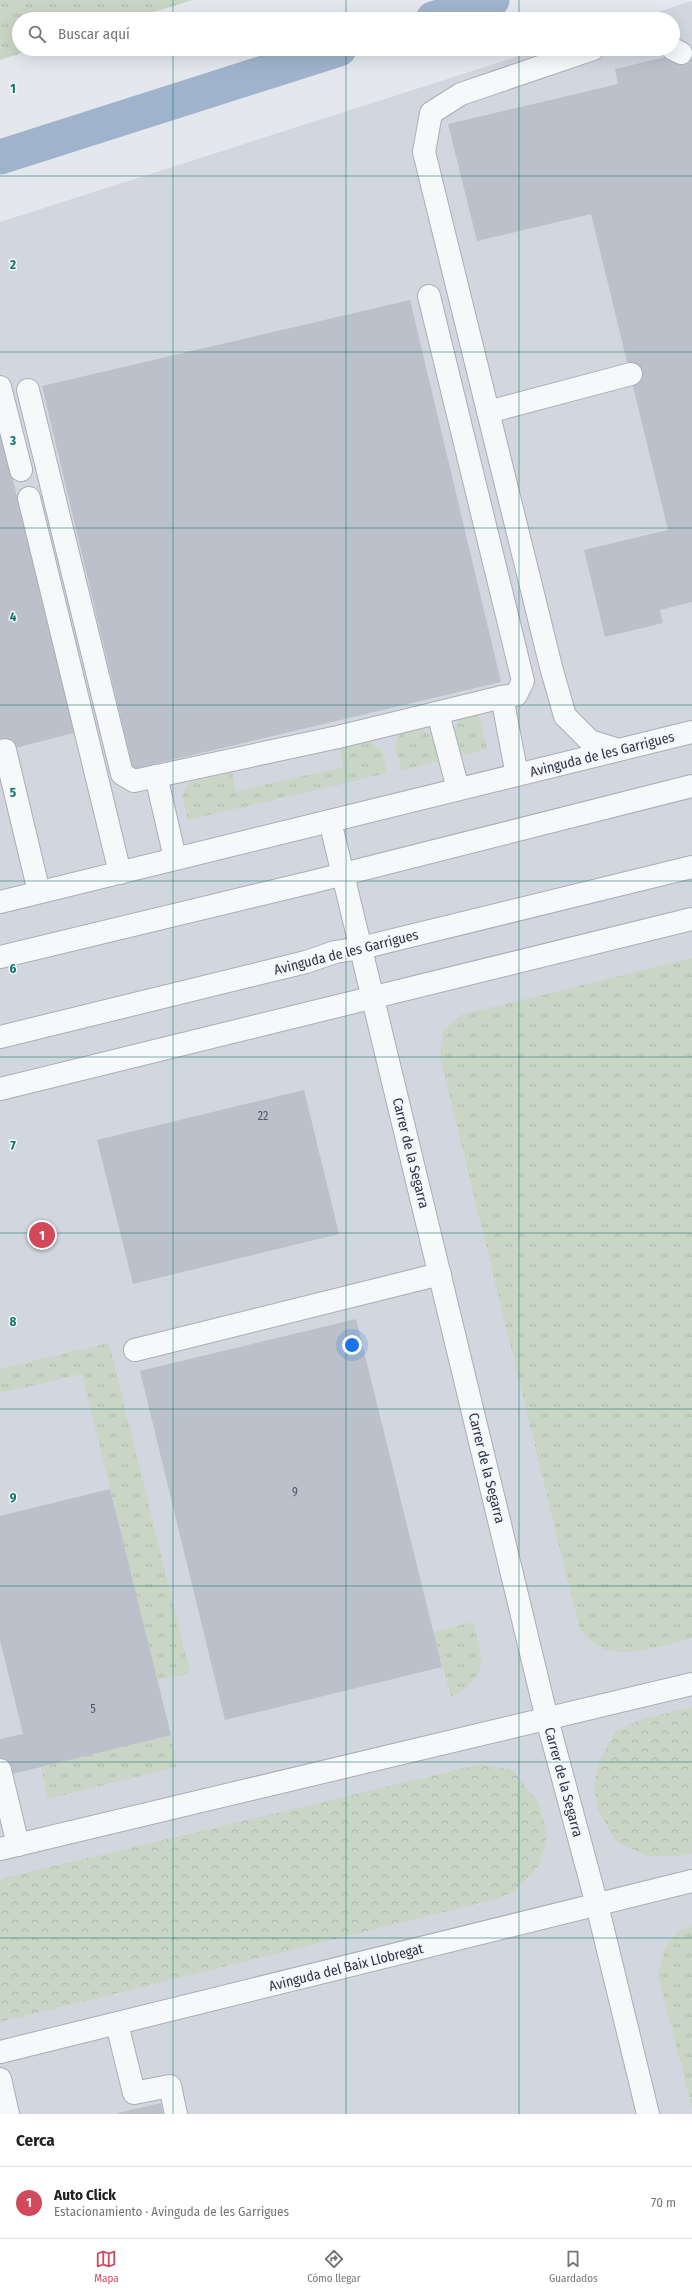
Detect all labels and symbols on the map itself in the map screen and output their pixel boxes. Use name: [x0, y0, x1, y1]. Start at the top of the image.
text: 1: [10, 81, 16, 96]
text: 2: [9, 257, 16, 272]
text: 3: [9, 433, 16, 448]
text: 4: [10, 609, 17, 624]
street label: Avinguda de les Garrigues: [528, 728, 676, 781]
text: 5: [10, 785, 16, 800]
street label: Avinguda de les Garrigues: [272, 926, 420, 979]
text: 6: [10, 961, 17, 976]
street label: Carrer de la Segarra: [389, 1096, 432, 1210]
house number: 22: [258, 1109, 268, 1123]
text: 7: [10, 1138, 16, 1153]
pin: 1: [29, 1220, 55, 1250]
text: 8: [10, 1314, 17, 1329]
your location: [342, 1335, 362, 1355]
street label: Carrer de la Segarra: [465, 1411, 508, 1525]
house number: 9: [292, 1485, 298, 1499]
text: 9: [10, 1490, 17, 1505]
house number: 5: [90, 1702, 96, 1716]
street label: Carrer de la Segarra: [541, 1725, 586, 1839]
street label: Avinguda del Baix Llobregat: [267, 1940, 425, 1995]

